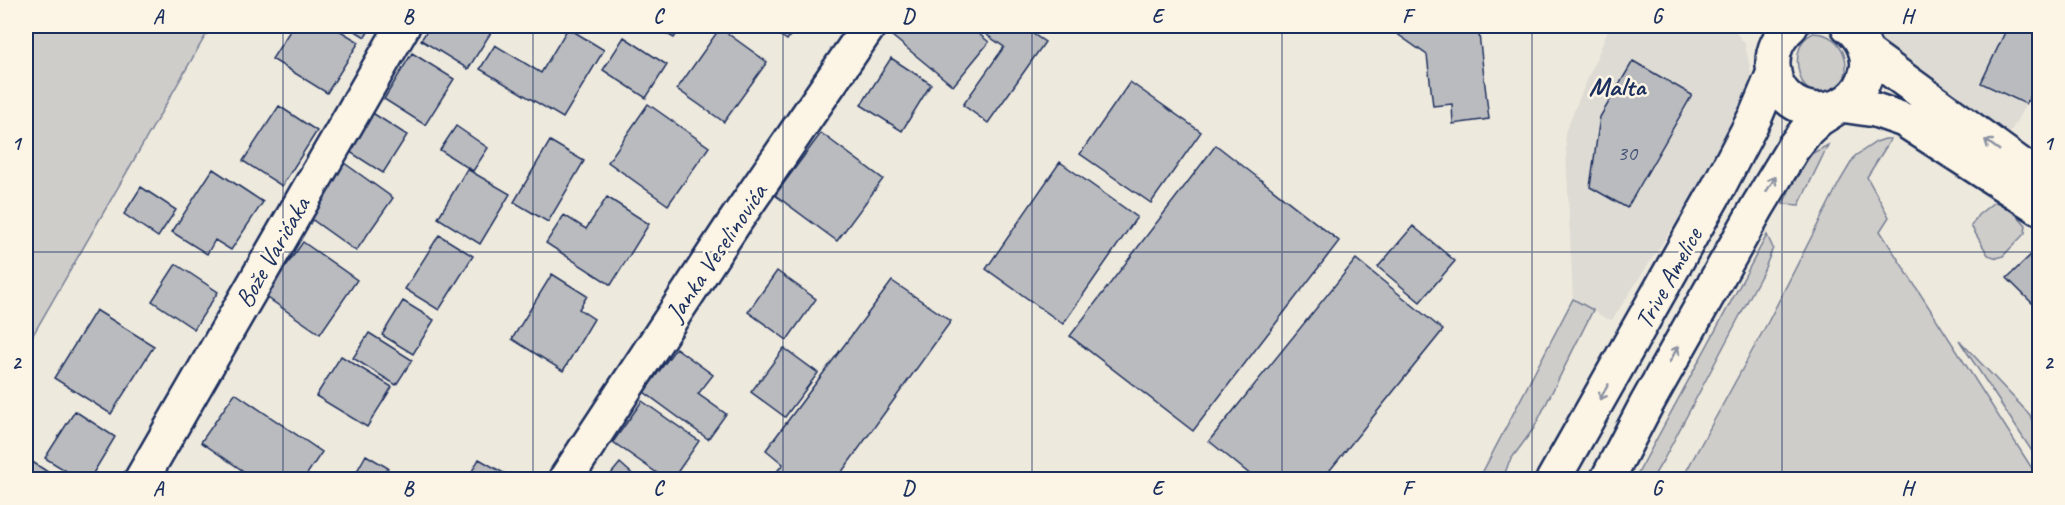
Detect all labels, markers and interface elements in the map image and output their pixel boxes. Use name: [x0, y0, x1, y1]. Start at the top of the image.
text: A: [153, 4, 165, 29]
text: B: [403, 4, 415, 29]
text: C: [653, 4, 665, 29]
text: D: [902, 4, 916, 29]
text: E: [1152, 4, 1166, 29]
text: F: [1402, 4, 1416, 29]
text: G: [1652, 4, 1665, 29]
text: H: [1901, 4, 1916, 29]
district label: Malta: [1589, 69, 1647, 103]
text: 1: [12, 131, 23, 156]
text: 1: [2044, 131, 2055, 156]
one-way arrow: [1985, 138, 2001, 151]
house number: 30: [1617, 139, 1639, 167]
street label: Janka Veselinovića: [657, 176, 776, 329]
one-way arrow: [1765, 176, 1777, 193]
street label: Bože Varićaka: [228, 190, 318, 313]
street label: Trive Amelice: [1627, 221, 1710, 335]
one-way arrow: [1668, 346, 1680, 363]
text: 2: [12, 350, 23, 375]
text: 2: [2044, 350, 2055, 375]
one-way arrow: [1597, 383, 1609, 400]
text: A: [153, 476, 165, 501]
text: B: [403, 476, 415, 501]
text: C: [653, 476, 665, 501]
text: D: [902, 476, 916, 501]
text: E: [1152, 476, 1166, 501]
text: F: [1402, 476, 1416, 501]
text: G: [1652, 476, 1665, 501]
text: H: [1901, 476, 1916, 501]

